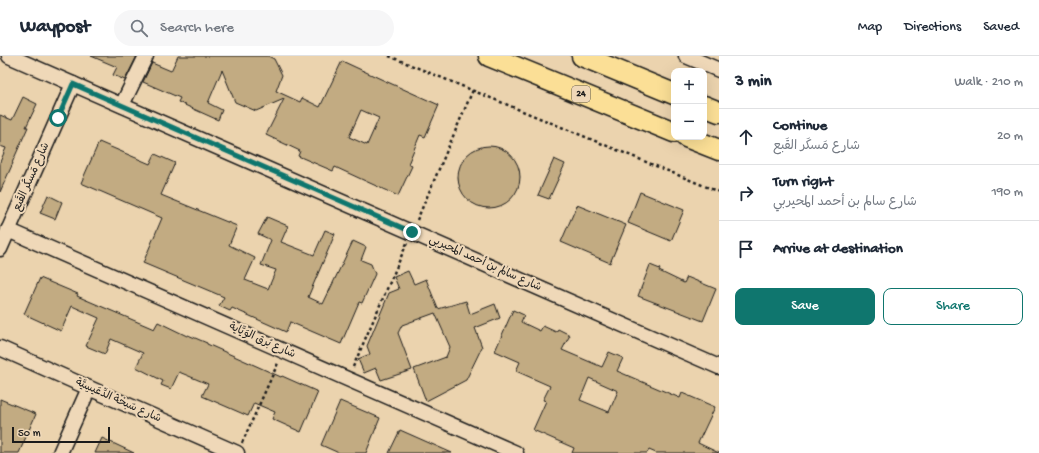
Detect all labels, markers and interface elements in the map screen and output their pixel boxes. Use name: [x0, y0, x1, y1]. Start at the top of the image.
search box: [114, 10, 394, 46]
text: Waypost: [20, 16, 90, 39]
icon: search: [128, 17, 150, 39]
text: Search here: [160, 19, 234, 37]
text: Map: [858, 19, 882, 36]
text: Directions: [904, 19, 961, 36]
text: Saved: [983, 19, 1019, 36]
map controls: [671, 68, 707, 140]
button: +: [671, 68, 707, 104]
text: 3 min: [735, 72, 772, 92]
text: Walk · 210 m: [955, 75, 1023, 90]
road number: 24: [572, 86, 590, 102]
button: −: [671, 104, 707, 140]
route start: [49, 109, 67, 127]
text: Continue: [773, 117, 827, 135]
icon: ahead: [735, 126, 757, 148]
text: 20 m: [997, 129, 1023, 144]
text: شارع مَسكَر القَبع: [773, 139, 860, 154]
street label: شارع مَسكَر القَبع: [9, 140, 53, 213]
text: Turn right: [773, 173, 833, 191]
icon: right: [735, 182, 757, 204]
text: 190 m: [992, 185, 1023, 200]
text: شارع سالم بن أحمد المحيربي: [773, 195, 917, 210]
route end: [403, 223, 421, 241]
street label: شارع سالم بن أحمد المحيربي: [426, 232, 544, 297]
icon: arrive: [735, 238, 757, 260]
text: Arrive at destination: [773, 240, 903, 258]
button: Save: [735, 288, 875, 325]
button: Share: [883, 288, 1023, 325]
street label: شارع بُرق الوَيَّاية: [227, 320, 298, 362]
street label: شارع سَبخة الدِّعَيسِيَّة: [73, 375, 164, 426]
scale bar: [12, 425, 110, 444]
text: 50 m: [18, 428, 40, 440]

